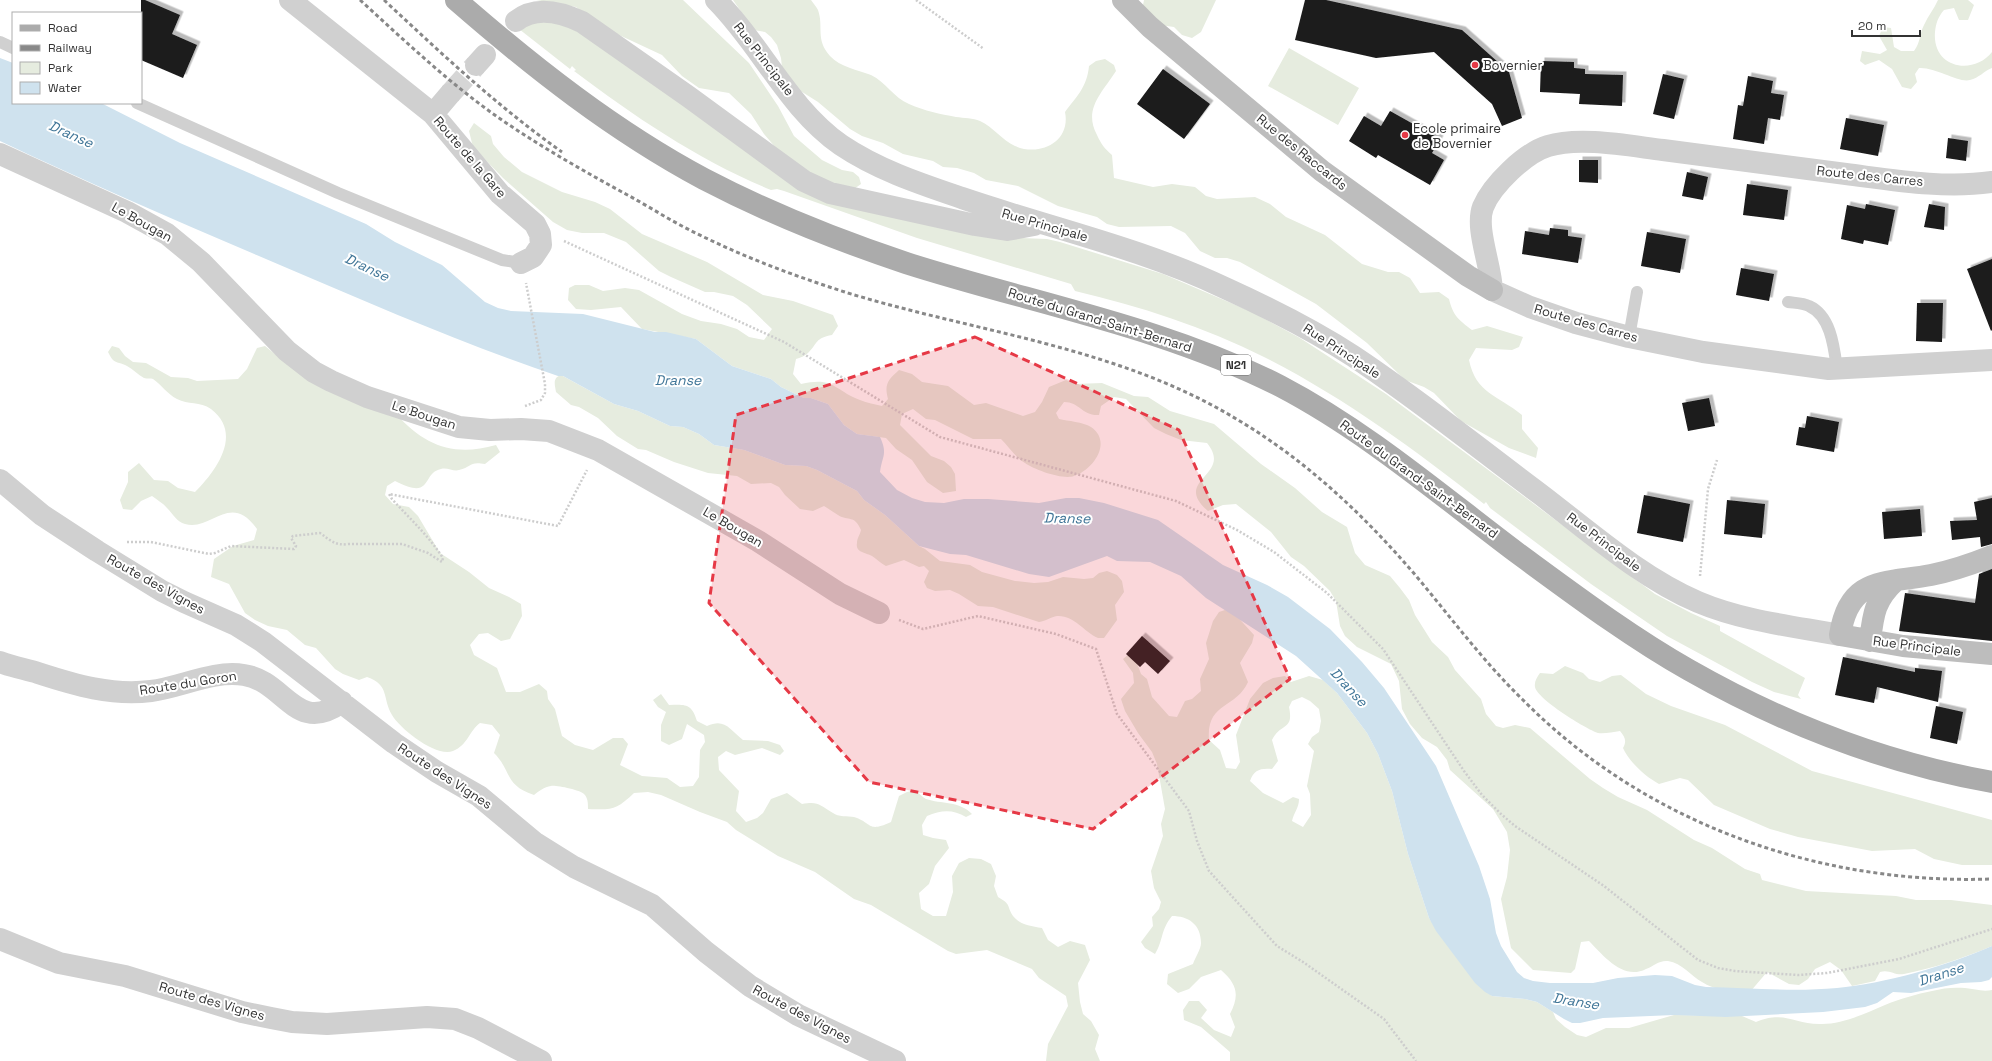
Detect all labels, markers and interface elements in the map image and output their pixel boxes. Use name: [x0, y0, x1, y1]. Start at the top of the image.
legend: [12, 12, 142, 104]
scale bar: [1852, 12, 1920, 38]
text: 20 m: [1858, 18, 1886, 34]
street label: Rue Principale: [730, 19, 798, 99]
text: Road: [48, 20, 77, 36]
text: Railway: [48, 40, 92, 56]
place label: Bovernier: [1483, 57, 1543, 74]
text: Park: [48, 60, 73, 76]
marker: Bovernier: [1470, 60, 1480, 70]
text: Water: [48, 80, 82, 96]
street label: Rue des Raccards: [1253, 110, 1351, 194]
street label: Route de la Gare: [430, 113, 510, 201]
water label: Dranse: [46, 116, 97, 152]
place label: Ecole primaire de Bovernier: [1413, 120, 1501, 152]
marker: Ecole primaire de Bovernier: [1400, 130, 1410, 140]
street label: Route des Carres: [1816, 162, 1924, 190]
street label: Le Bougan: [109, 198, 175, 246]
street label: Rue Principale: [1000, 205, 1090, 245]
water label: Dranse: [342, 249, 393, 285]
street label: Route du Grand-Saint-Bernard: [1006, 284, 1194, 356]
street label: Route des Carres: [1532, 300, 1640, 346]
street label: Rue Principale: [1300, 320, 1384, 382]
road number: N21: [1221, 355, 1251, 375]
water label: Dranse: [655, 371, 702, 389]
street label: Le Bougan: [390, 397, 458, 433]
street label: Route du Grand-Saint-Bernard: [1337, 416, 1501, 542]
street label: Le Bougan: [700, 503, 766, 551]
water label: Dranse: [1044, 509, 1091, 527]
street label: Rue Principale: [1563, 509, 1645, 575]
street label: Route des Vignes: [104, 550, 208, 618]
street label: Rue Principale: [1872, 632, 1962, 660]
water label: Dranse: [1327, 664, 1372, 711]
street label: Route du Goron: [138, 667, 238, 699]
street label: Route des Vignes: [395, 739, 496, 813]
water label: Dranse: [1916, 958, 1967, 990]
street label: Route des Vignes: [157, 978, 267, 1024]
street label: Route des Vignes: [750, 981, 854, 1047]
water label: Dranse: [1552, 988, 1601, 1014]

